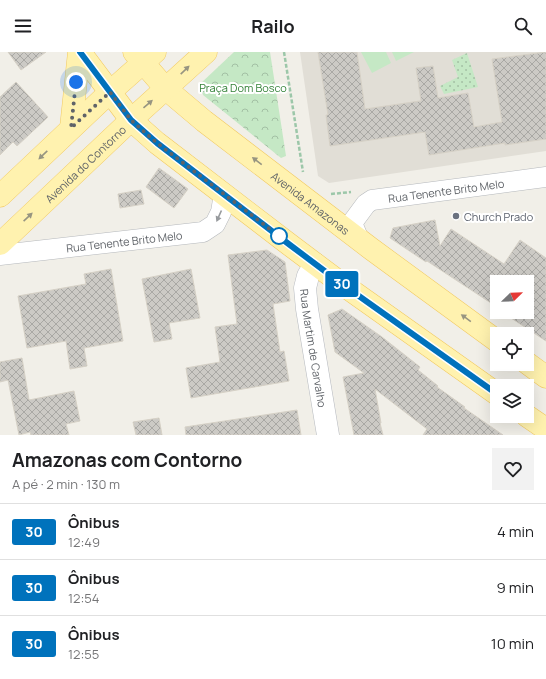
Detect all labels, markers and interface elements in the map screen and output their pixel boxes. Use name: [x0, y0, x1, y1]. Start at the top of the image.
text: Railo: [251, 14, 295, 38]
icon: menu: [12, 15, 34, 37]
icon: search: [512, 15, 534, 37]
one-way arrow: [180, 65, 190, 75]
your location: [66, 72, 86, 92]
park label: Praça Dom Bosco: [199, 80, 287, 95]
one-way arrow: [143, 100, 153, 109]
street label: Avenida do Contorno: [41, 121, 129, 205]
one-way arrow: [38, 150, 48, 160]
one-way arrow: [252, 157, 263, 165]
street label: Avenida Amazonas: [268, 168, 353, 238]
street label: Rua Tenente Brito Melo: [387, 175, 506, 205]
place label: Church Prado: [464, 209, 534, 224]
one-way arrow: [215, 210, 222, 222]
marker: Church Prado: [451, 211, 461, 221]
one-way arrow: [23, 212, 33, 222]
street label: Rua Tenente Brito Melo: [65, 227, 184, 255]
unlabelled marker: [270, 227, 288, 245]
line badge: 30: [324, 271, 360, 297]
text: 30: [333, 274, 351, 293]
north arrow: [490, 275, 534, 319]
map controls: [490, 275, 534, 423]
street label: Rua Martim de Carvalho: [298, 288, 331, 409]
one-way arrow: [460, 314, 471, 322]
button: locate: [490, 327, 534, 371]
button: layers: [490, 379, 534, 423]
text: Amazonas com Contorno: [12, 447, 242, 473]
button: heart: [492, 448, 534, 490]
text: A pé · 2 min · 130 m: [12, 475, 120, 493]
text: Ônibus: [68, 512, 120, 533]
text: 4 min: [497, 521, 534, 542]
text: 30: [25, 522, 43, 541]
text: 12:49: [68, 533, 100, 551]
text: Ônibus: [68, 568, 120, 589]
text: 9 min: [497, 577, 534, 598]
text: 30: [25, 578, 43, 597]
text: 12:54: [68, 589, 100, 607]
text: Ônibus: [68, 624, 120, 645]
text: 10 min: [491, 633, 534, 654]
text: 30: [25, 634, 43, 653]
text: 12:55: [68, 645, 99, 663]

